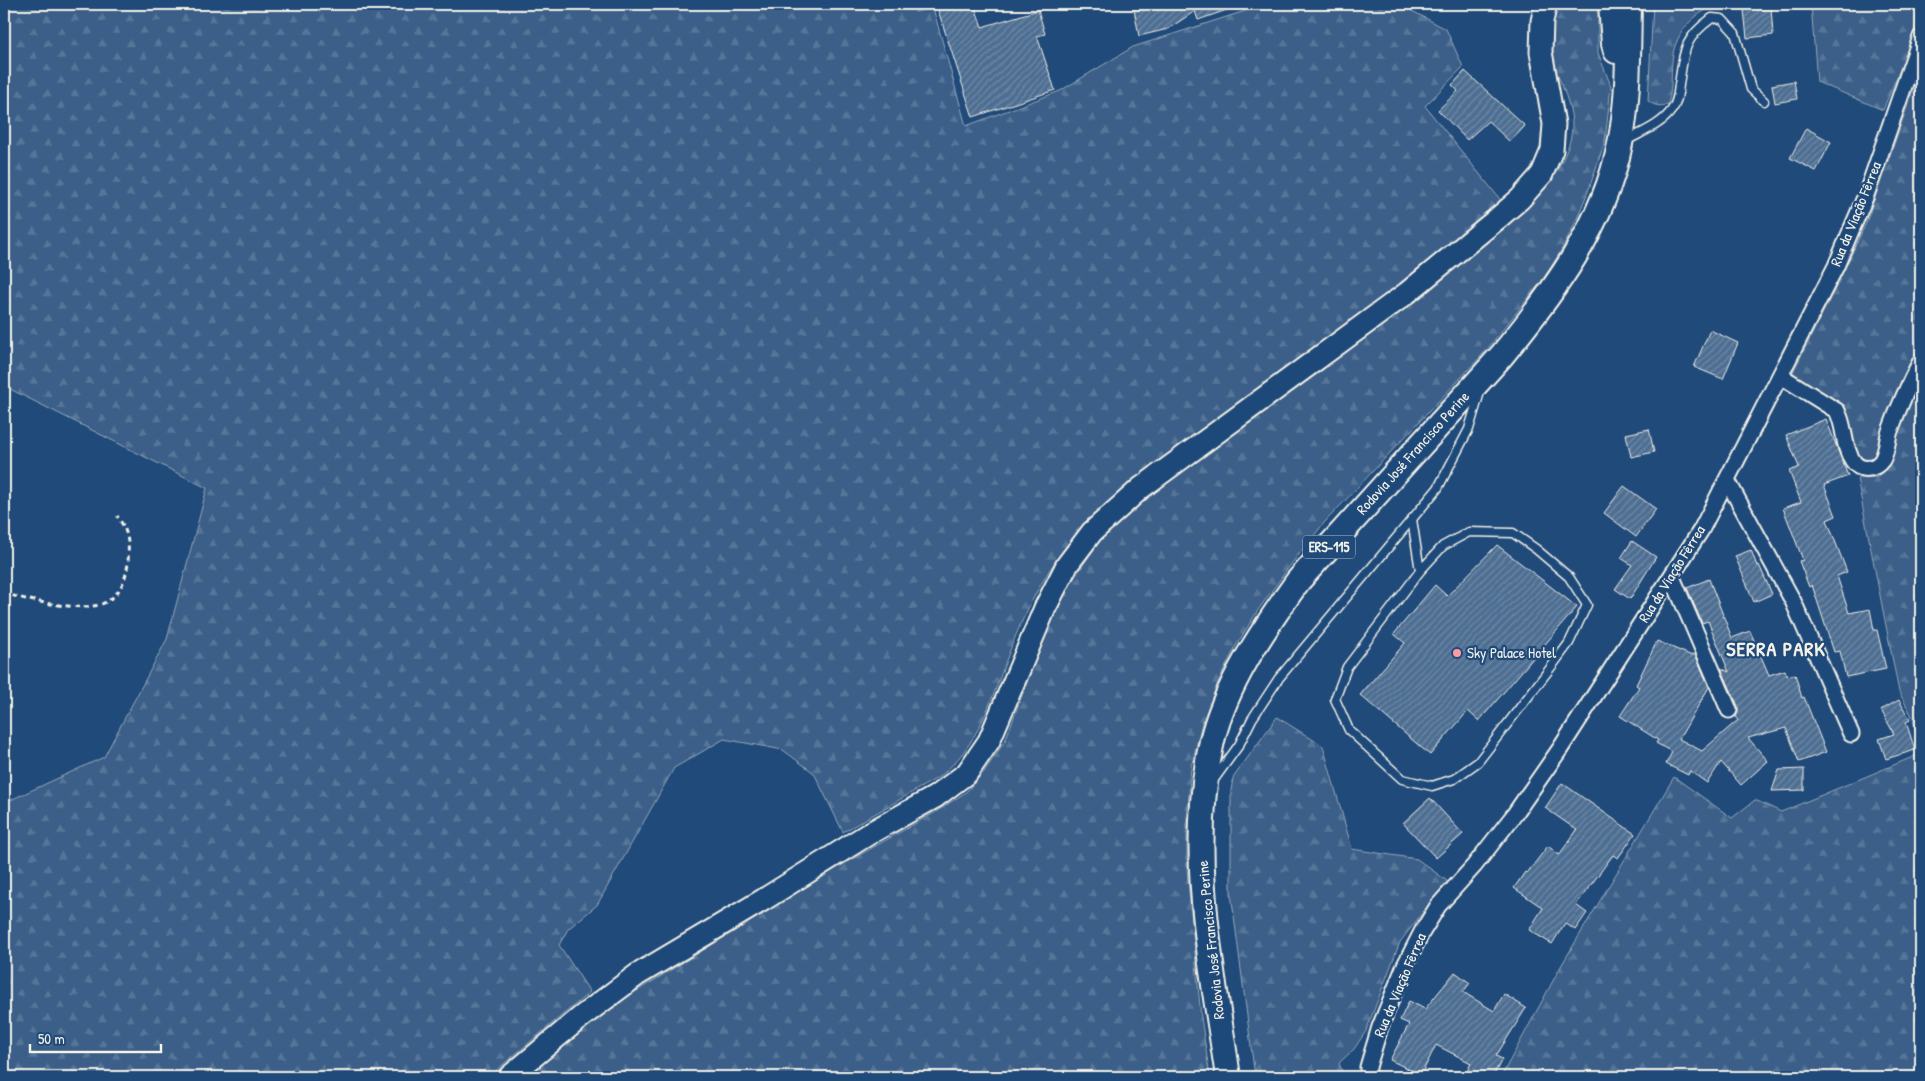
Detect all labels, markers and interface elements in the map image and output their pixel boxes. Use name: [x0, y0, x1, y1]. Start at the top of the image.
street label: Rua da Viação Fêrrea: [1825, 158, 1886, 269]
street label: Rodovia José Francisco Perine: [1351, 386, 1474, 519]
street label: Rua da Viação Fêrrea: [1633, 521, 1710, 626]
road number: ERS-115: [1303, 536, 1355, 558]
district label: SERRA PARK: [1726, 635, 1826, 662]
place label: Sky Palace Hotel: [1467, 642, 1556, 663]
marker: Sky Palace Hotel: [1451, 647, 1463, 659]
street label: Rodovia José Francisco Perine: [1192, 860, 1229, 1021]
street label: Rua da Viação Fêrrea: [1368, 929, 1431, 1040]
scale bar: [30, 1021, 161, 1053]
text: 50 m: [38, 1028, 65, 1049]

